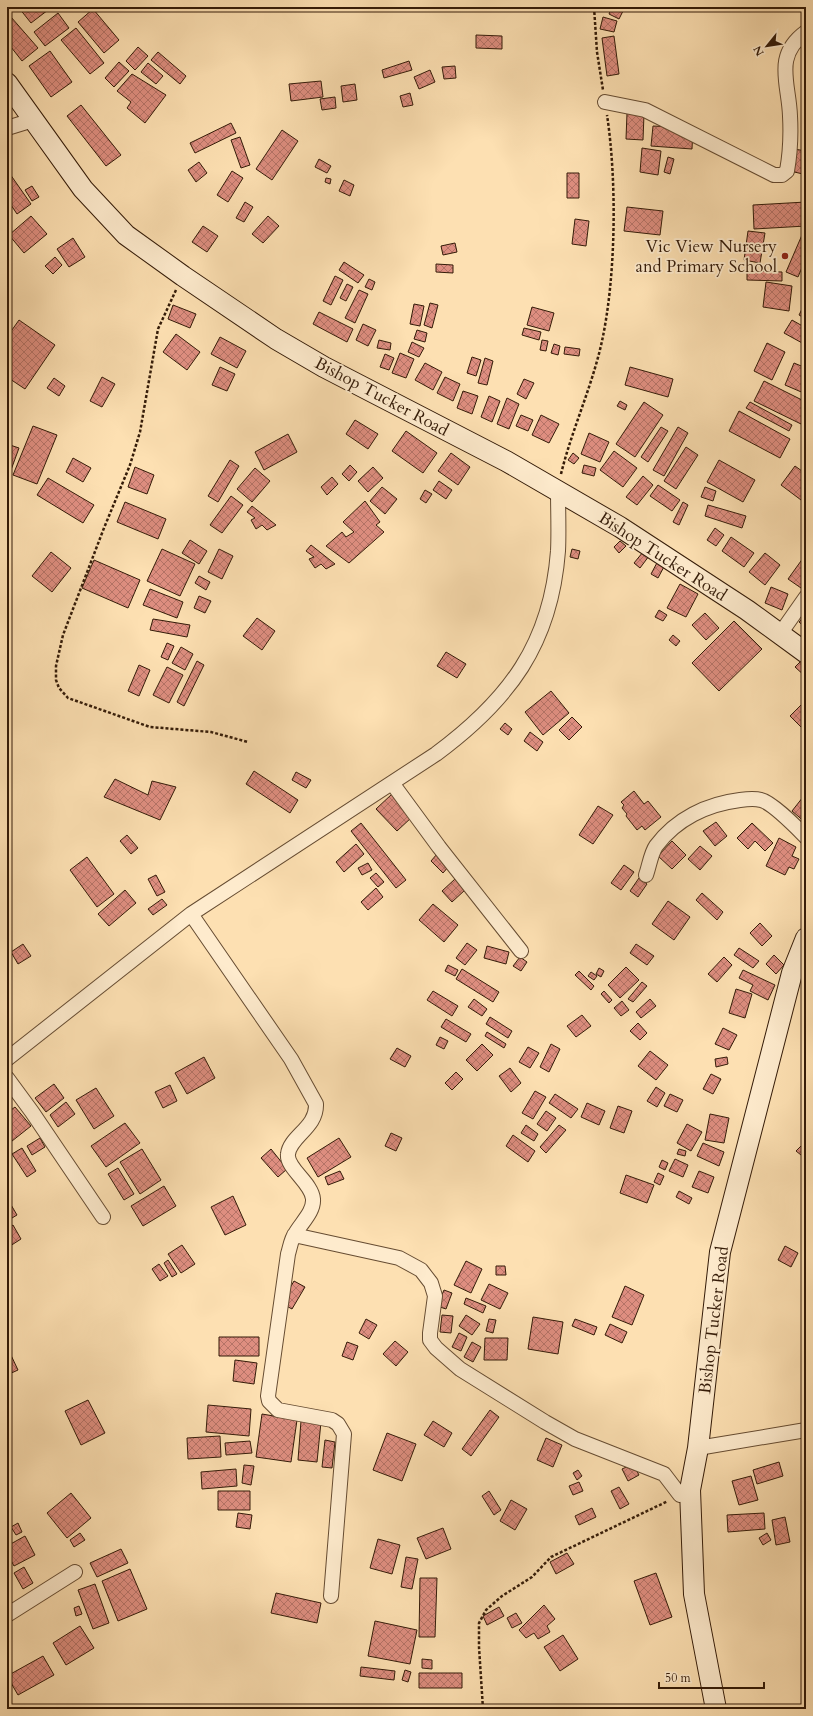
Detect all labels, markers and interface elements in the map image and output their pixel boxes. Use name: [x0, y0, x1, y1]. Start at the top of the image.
north arrow: [747, 26, 787, 66]
text: N: [750, 42, 768, 59]
place label: Vic View Nursery and Primary School: [636, 235, 778, 278]
marker: Vic View Nursery and Primary School: [780, 251, 790, 261]
street label: Bishop Tucker Road: [311, 351, 453, 441]
street label: Bishop Tucker Road: [594, 506, 731, 607]
street label: Bishop Tucker Road: [693, 1245, 734, 1395]
scale bar: [659, 1664, 764, 1690]
text: 50 m: [665, 1670, 692, 1686]

